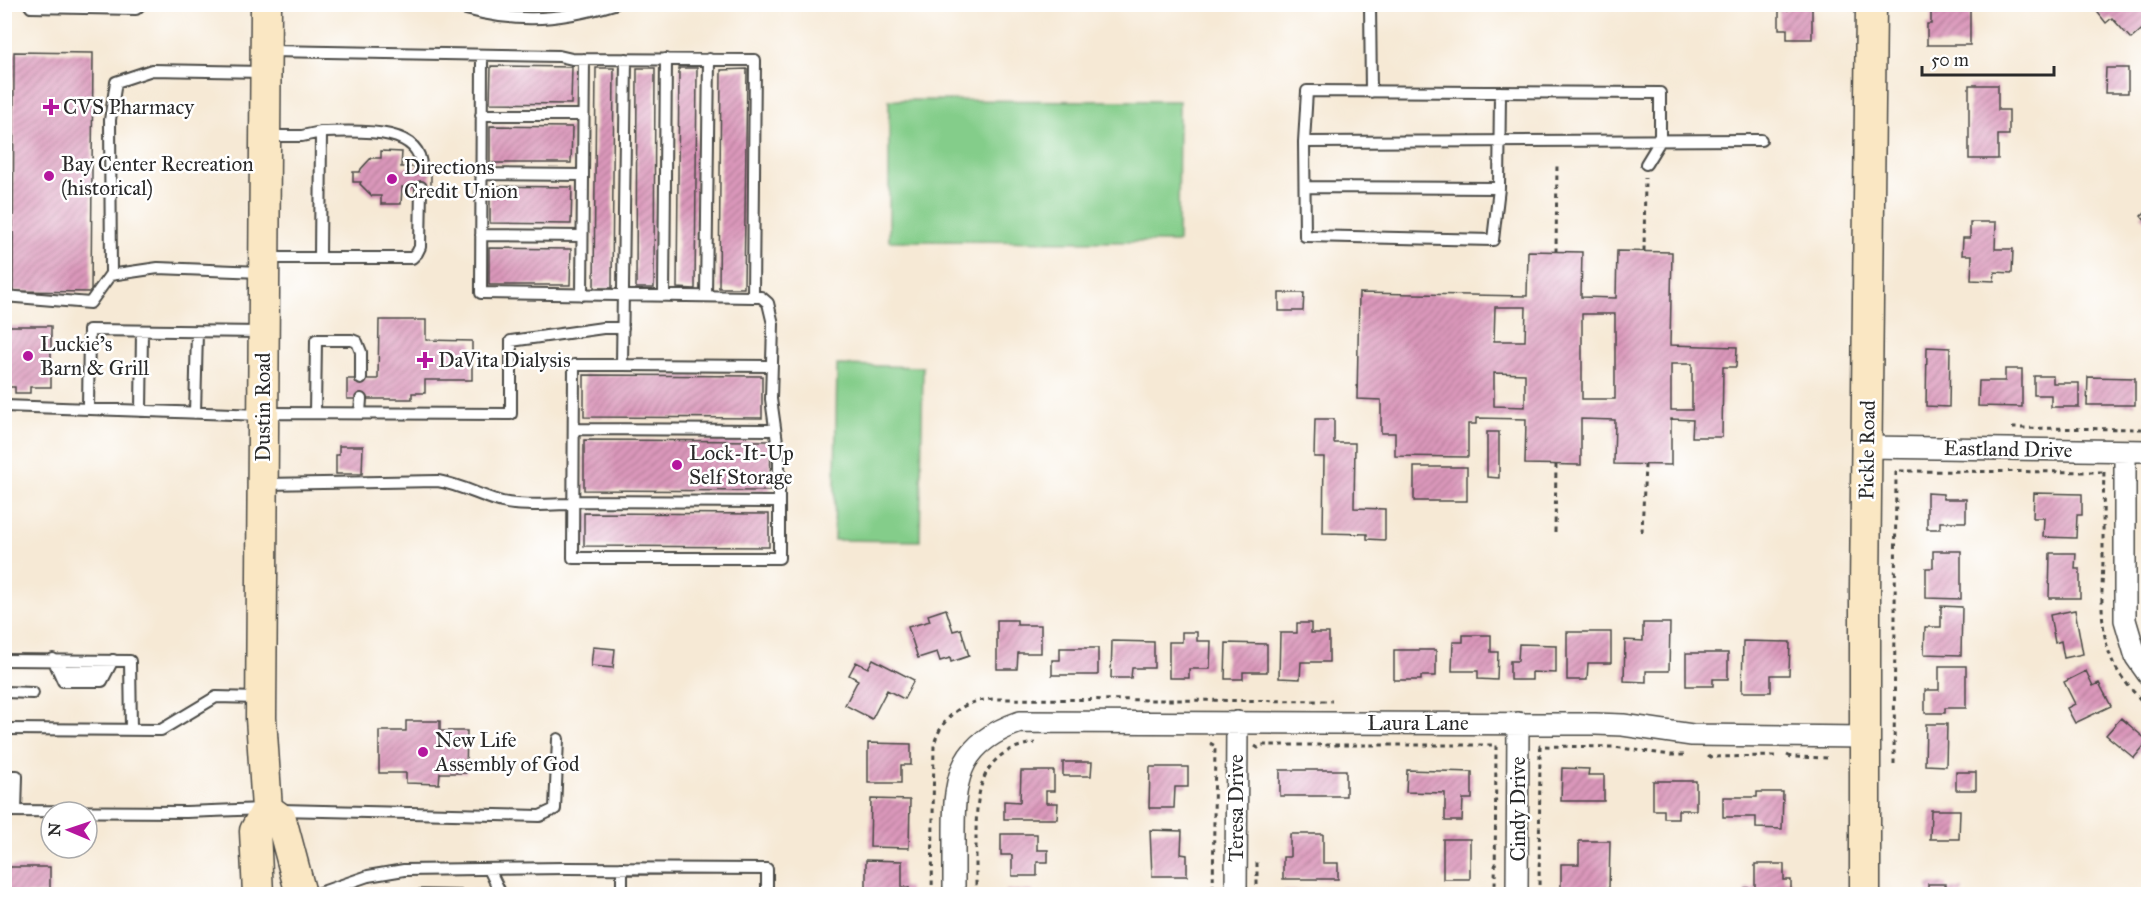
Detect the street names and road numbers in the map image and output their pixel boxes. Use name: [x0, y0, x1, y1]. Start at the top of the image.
street label: Dustin Road: [250, 352, 276, 462]
street label: Pickle Road: [1853, 399, 1881, 500]
street label: Eastland Drive: [1944, 435, 2073, 463]
street label: Laura Lane: [1367, 710, 1469, 736]
street label: Teresa Drive: [1223, 754, 1249, 862]
street label: Cindy Drive: [1505, 756, 1531, 861]

